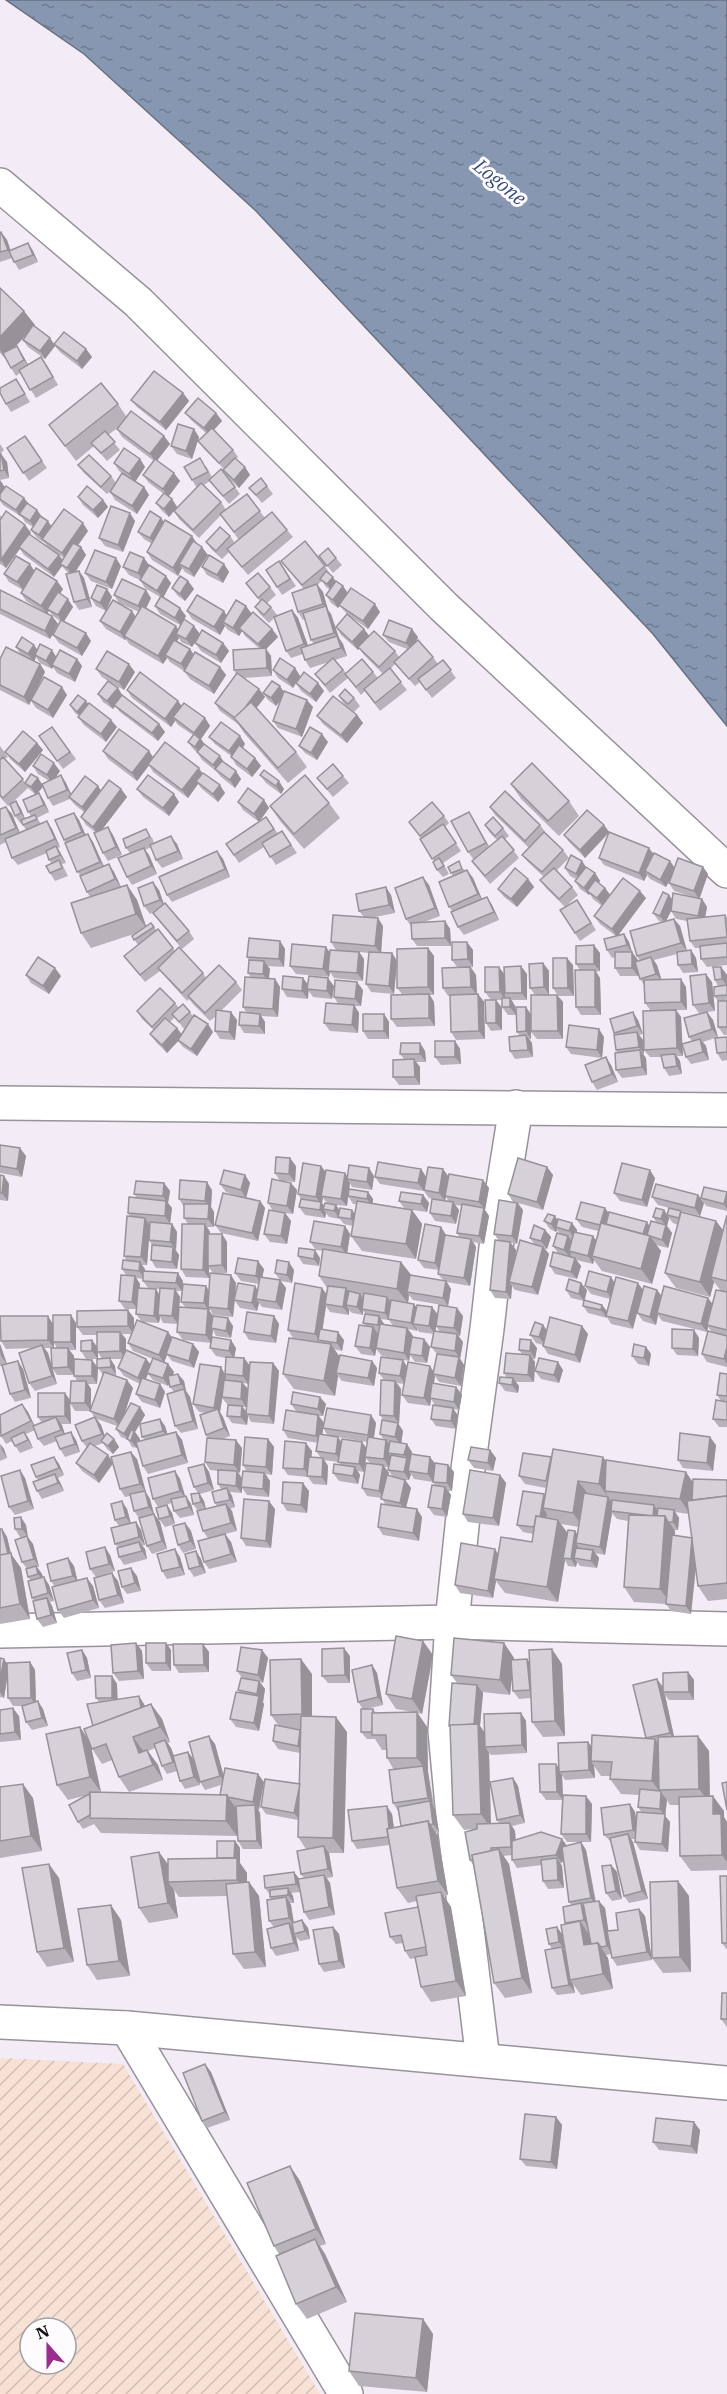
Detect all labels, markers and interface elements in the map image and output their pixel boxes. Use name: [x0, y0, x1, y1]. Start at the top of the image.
water label: Logone: [468, 152, 532, 211]
north arrow: [18, 2316, 78, 2376]
text: N: [33, 2320, 52, 2344]

